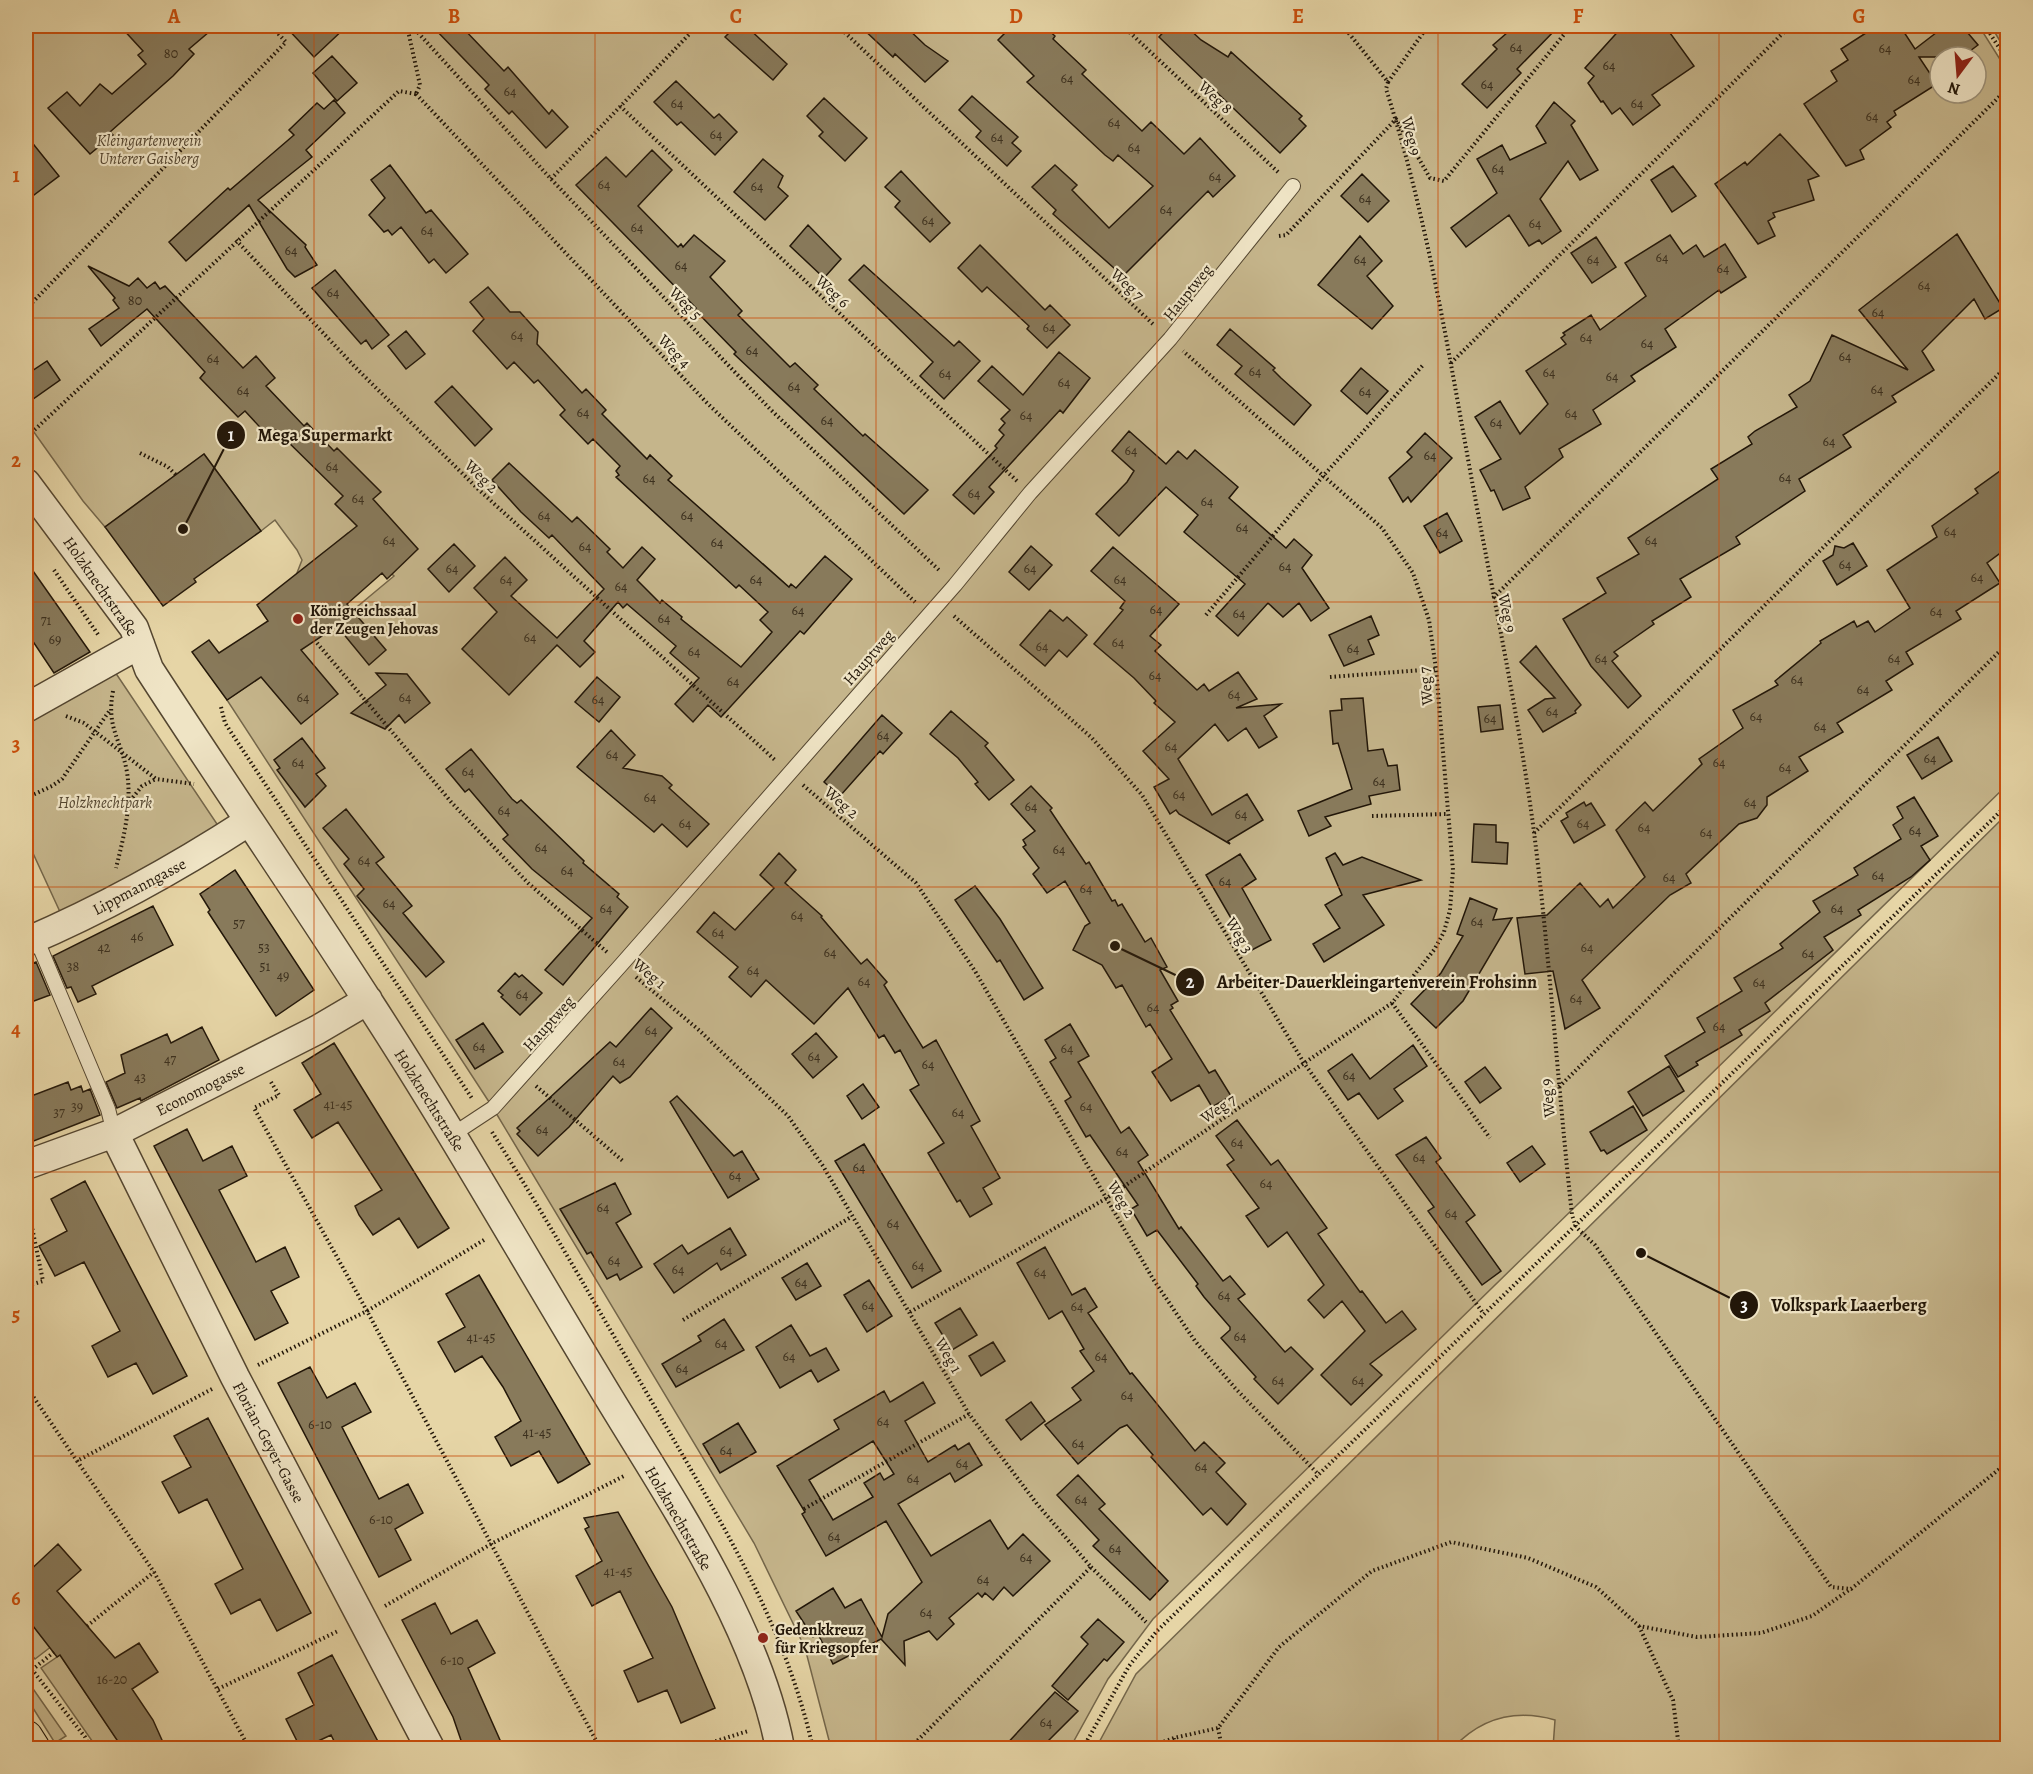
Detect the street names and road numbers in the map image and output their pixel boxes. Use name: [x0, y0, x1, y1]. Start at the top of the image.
street label: Weg 8: [1193, 75, 1237, 119]
street label: Weg 9: [1395, 114, 1426, 158]
street label: Hauptweg: [1158, 259, 1218, 326]
street label: Weg 7: [1105, 263, 1149, 306]
street label: Weg 6: [810, 270, 854, 313]
street label: Weg 5: [663, 281, 707, 325]
street label: Weg 4: [652, 329, 696, 374]
street label: Weg 2: [459, 454, 503, 499]
street label: Holzknechtstraße: [58, 532, 143, 641]
street label: Weg 9: [1492, 591, 1522, 635]
street label: Hauptweg: [838, 625, 899, 690]
street label: Weg 7: [1413, 665, 1439, 707]
street label: Weg 2: [818, 781, 864, 824]
street label: Lippmanngasse: [89, 853, 190, 921]
street label: Weg 3: [1219, 912, 1259, 958]
street label: Weg 1: [627, 953, 671, 995]
street label: Hauptweg: [518, 991, 580, 1056]
street label: Holzknechtstraße: [389, 1045, 470, 1156]
street label: Economogasse: [152, 1058, 249, 1122]
street label: Weg 9: [1535, 1077, 1561, 1120]
street label: Weg 7: [1196, 1089, 1241, 1129]
street label: Weg 2: [1101, 1176, 1141, 1222]
street label: Weg 1: [929, 1333, 967, 1378]
street label: Florian-Geyer-Gasse: [227, 1378, 309, 1507]
street label: Holzknechtstraße: [639, 1462, 717, 1575]

